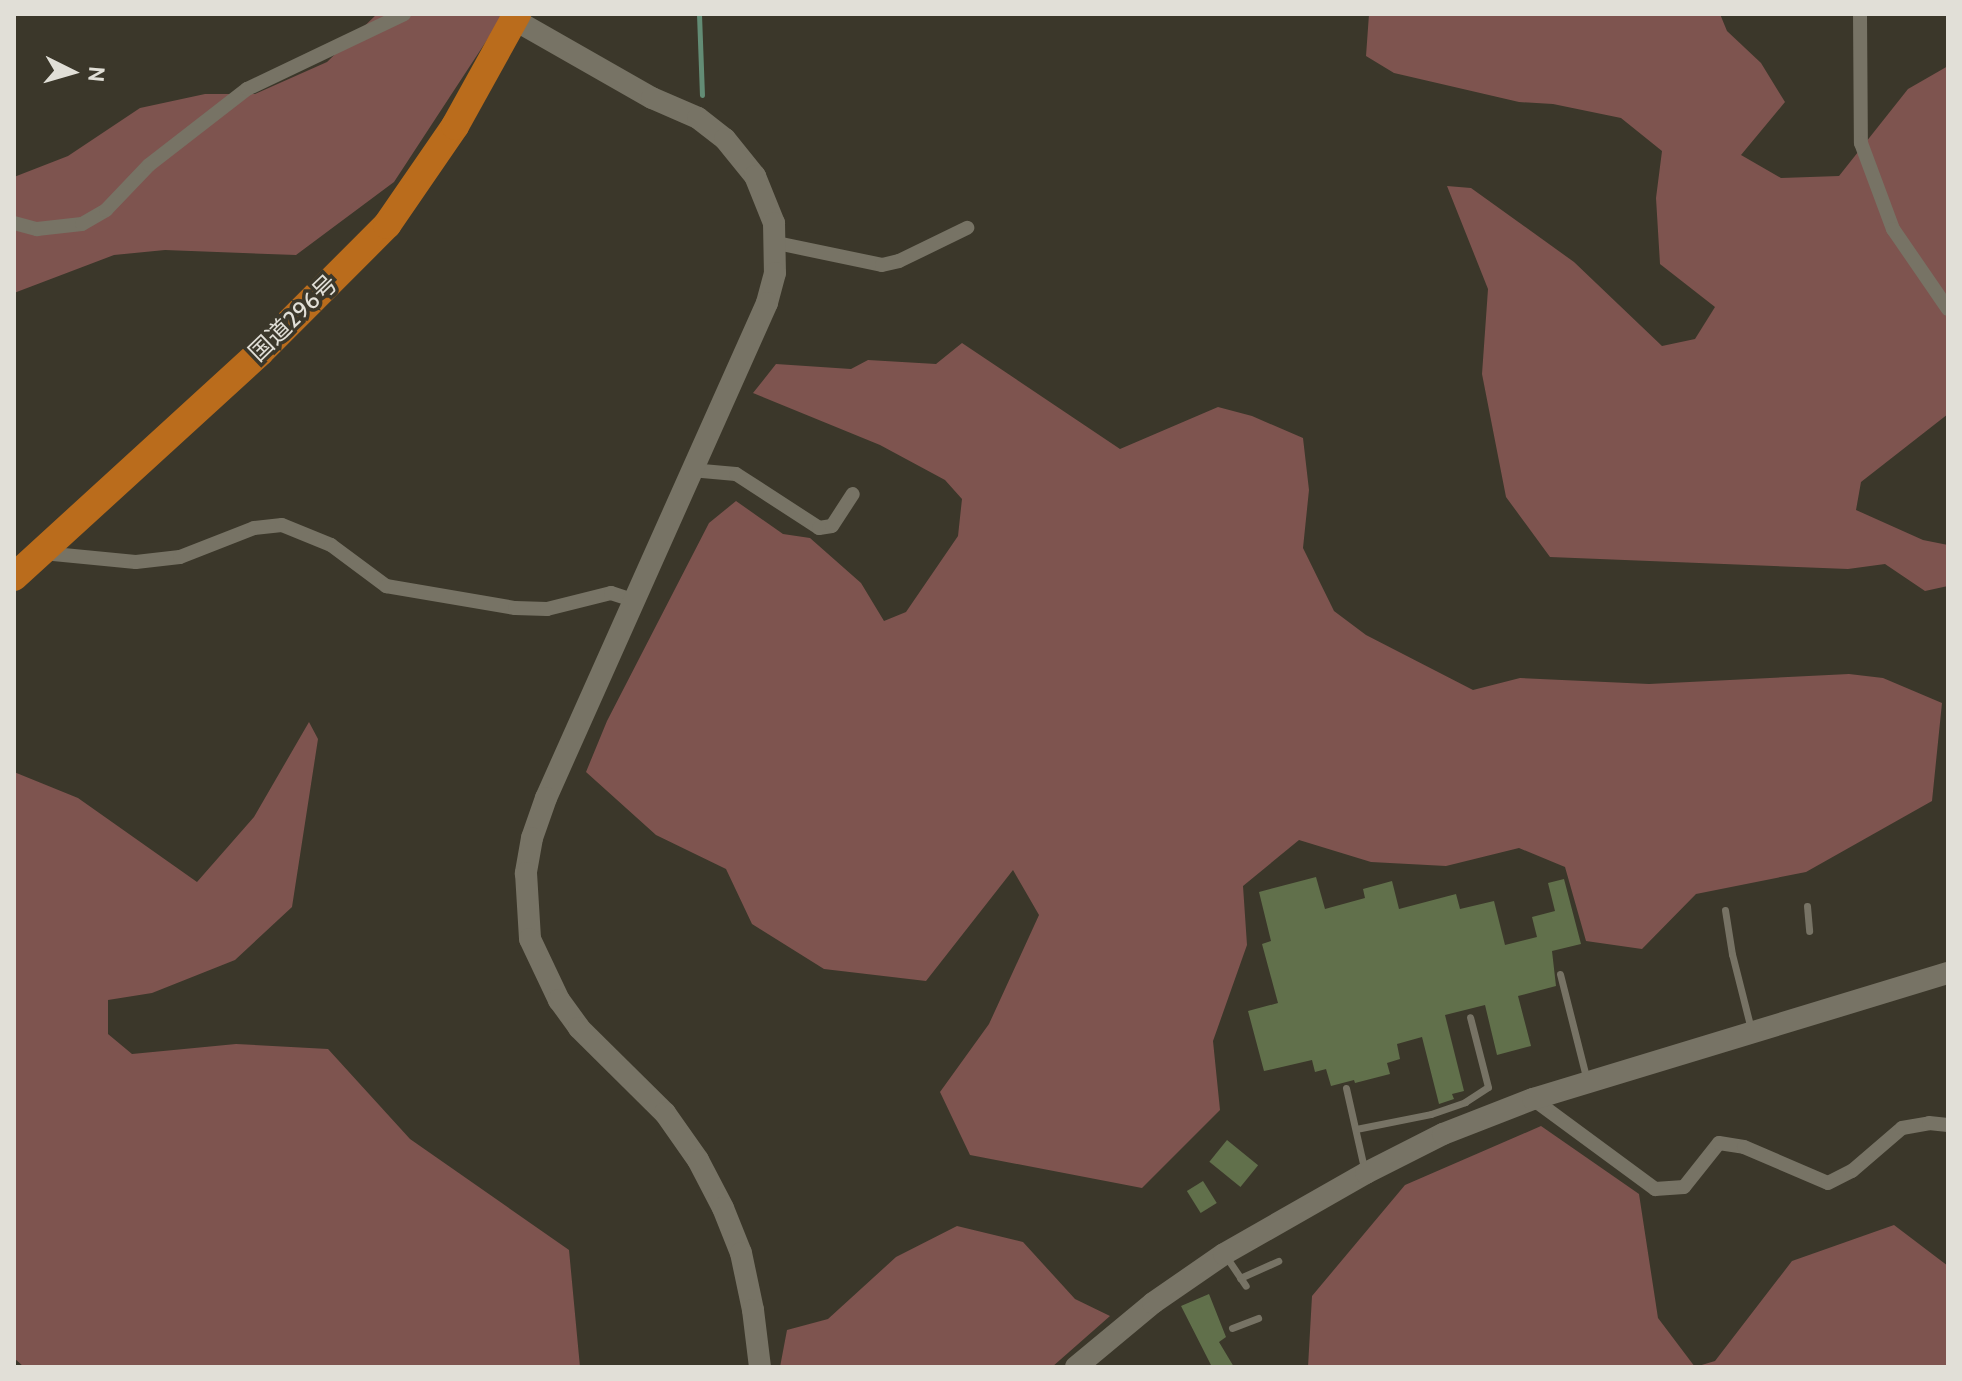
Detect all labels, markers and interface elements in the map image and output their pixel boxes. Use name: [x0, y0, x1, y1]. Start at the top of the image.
north arrow: [32, 32, 112, 112]
text: N: [82, 65, 111, 83]
street label: 国道296号: [243, 269, 343, 367]

